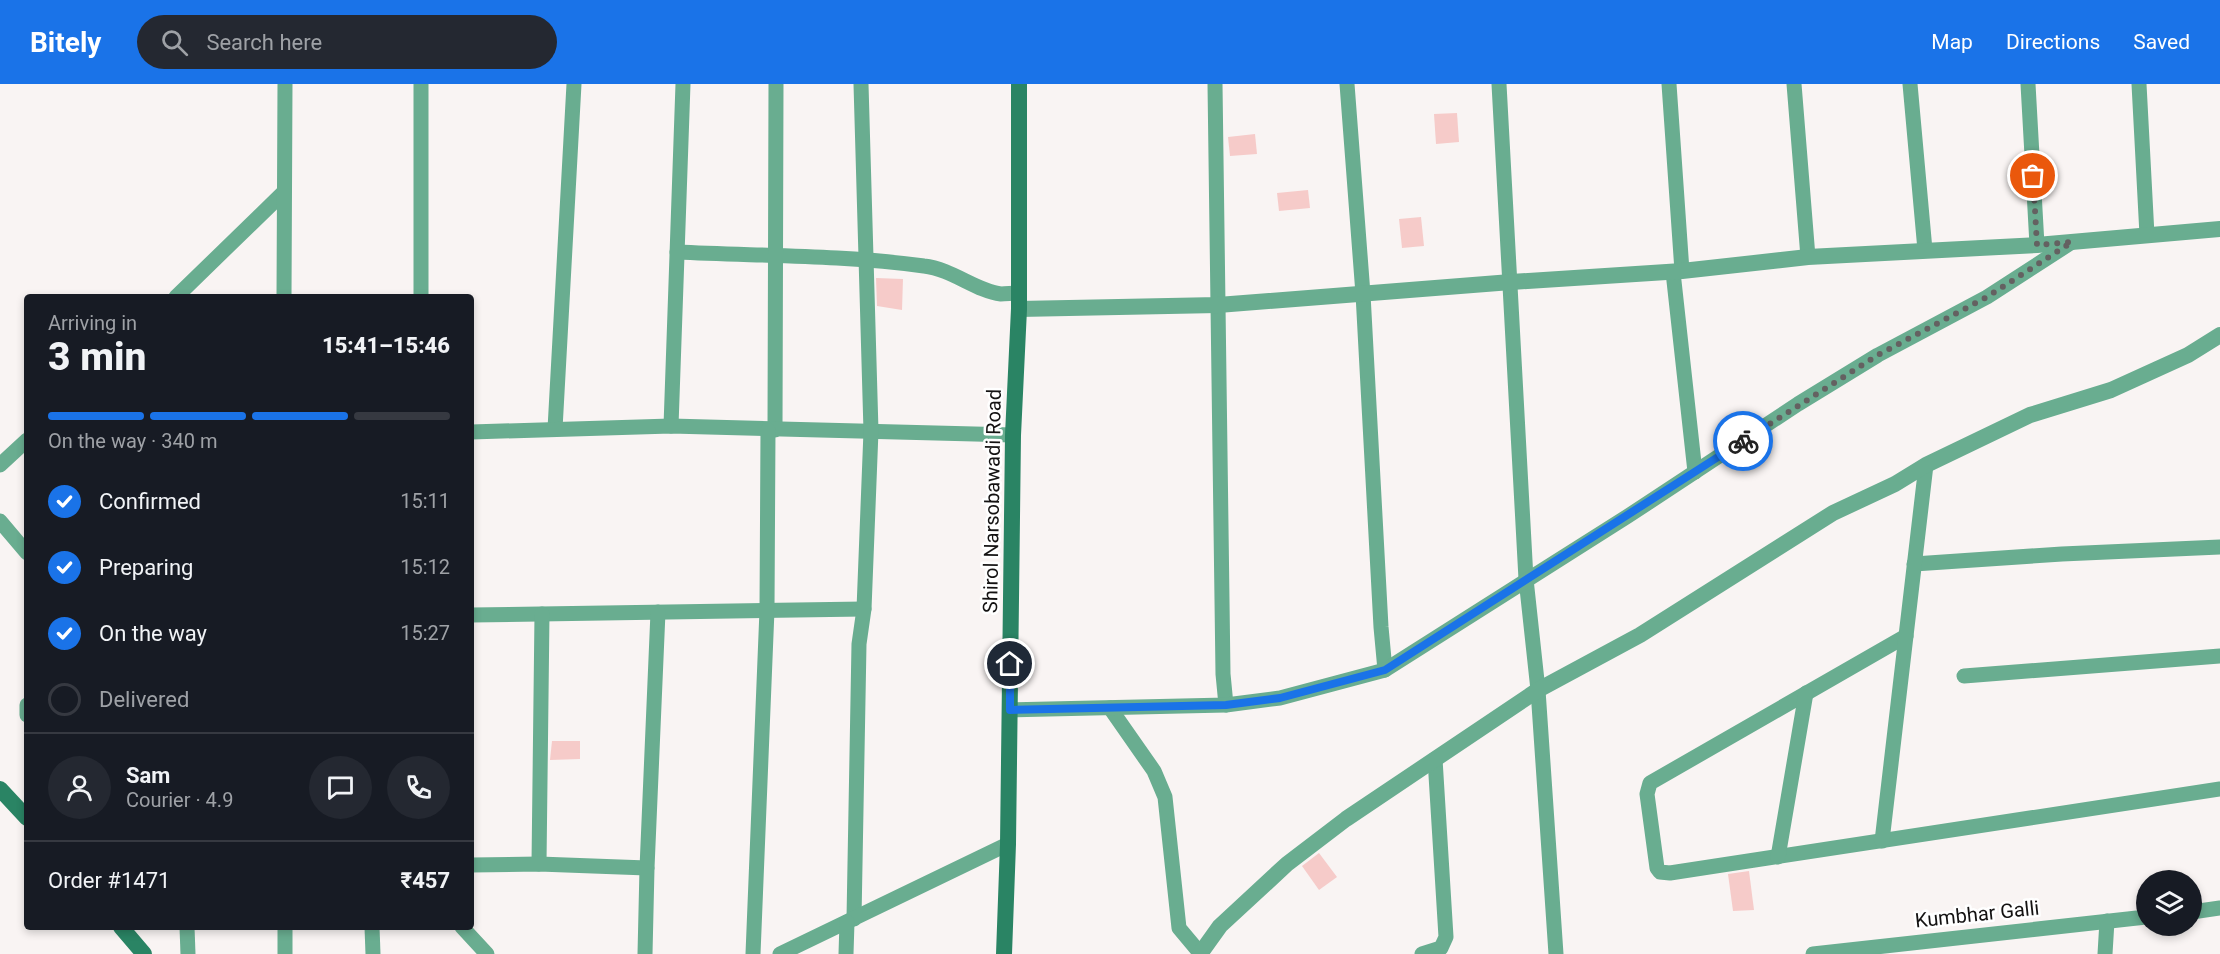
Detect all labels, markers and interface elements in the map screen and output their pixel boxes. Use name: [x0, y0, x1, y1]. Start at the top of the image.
search box: [137, 15, 557, 69]
text: Bitely: [30, 26, 101, 59]
icon: search: [158, 26, 191, 59]
text: Search here: [206, 30, 322, 55]
text: Map: [1931, 30, 1973, 54]
text: Directions: [2006, 30, 2100, 54]
text: Saved: [2133, 30, 2190, 54]
pin: [2007, 150, 2058, 201]
icon: bag: [2016, 159, 2049, 192]
text: Arriving in: [48, 311, 137, 335]
text: 15:41–15:46: [322, 333, 450, 358]
text: 3 min: [48, 334, 146, 380]
street label: Shirol Narsobawadi Road: [978, 389, 1006, 613]
courier: [1713, 411, 1773, 471]
icon: bike: [1727, 425, 1760, 458]
text: On the way · 340 m: [48, 429, 217, 453]
icon: check: [48, 485, 81, 518]
text: Confirmed: [99, 489, 201, 514]
text: 15:11: [400, 489, 450, 513]
icon: check: [48, 551, 81, 584]
text: Preparing: [99, 555, 193, 580]
text: 15:12: [400, 555, 450, 579]
icon: check: [48, 617, 81, 650]
text: On the way: [99, 621, 207, 646]
text: 15:27: [400, 621, 450, 645]
pin: [984, 638, 1035, 689]
icon: home: [993, 647, 1026, 680]
text: Delivered: [99, 687, 189, 712]
button: person: [48, 756, 111, 819]
button: chat: [309, 756, 372, 819]
button: phone: [387, 756, 450, 819]
text: Sam: [126, 763, 170, 788]
text: Courier · 4.9: [126, 788, 233, 812]
text: Order #1471: [48, 868, 170, 893]
text: ₹457: [401, 868, 450, 893]
map controls: [2136, 870, 2202, 936]
button: layers: [2136, 870, 2202, 936]
street label: Kumbhar Galli: [1914, 896, 2040, 932]

